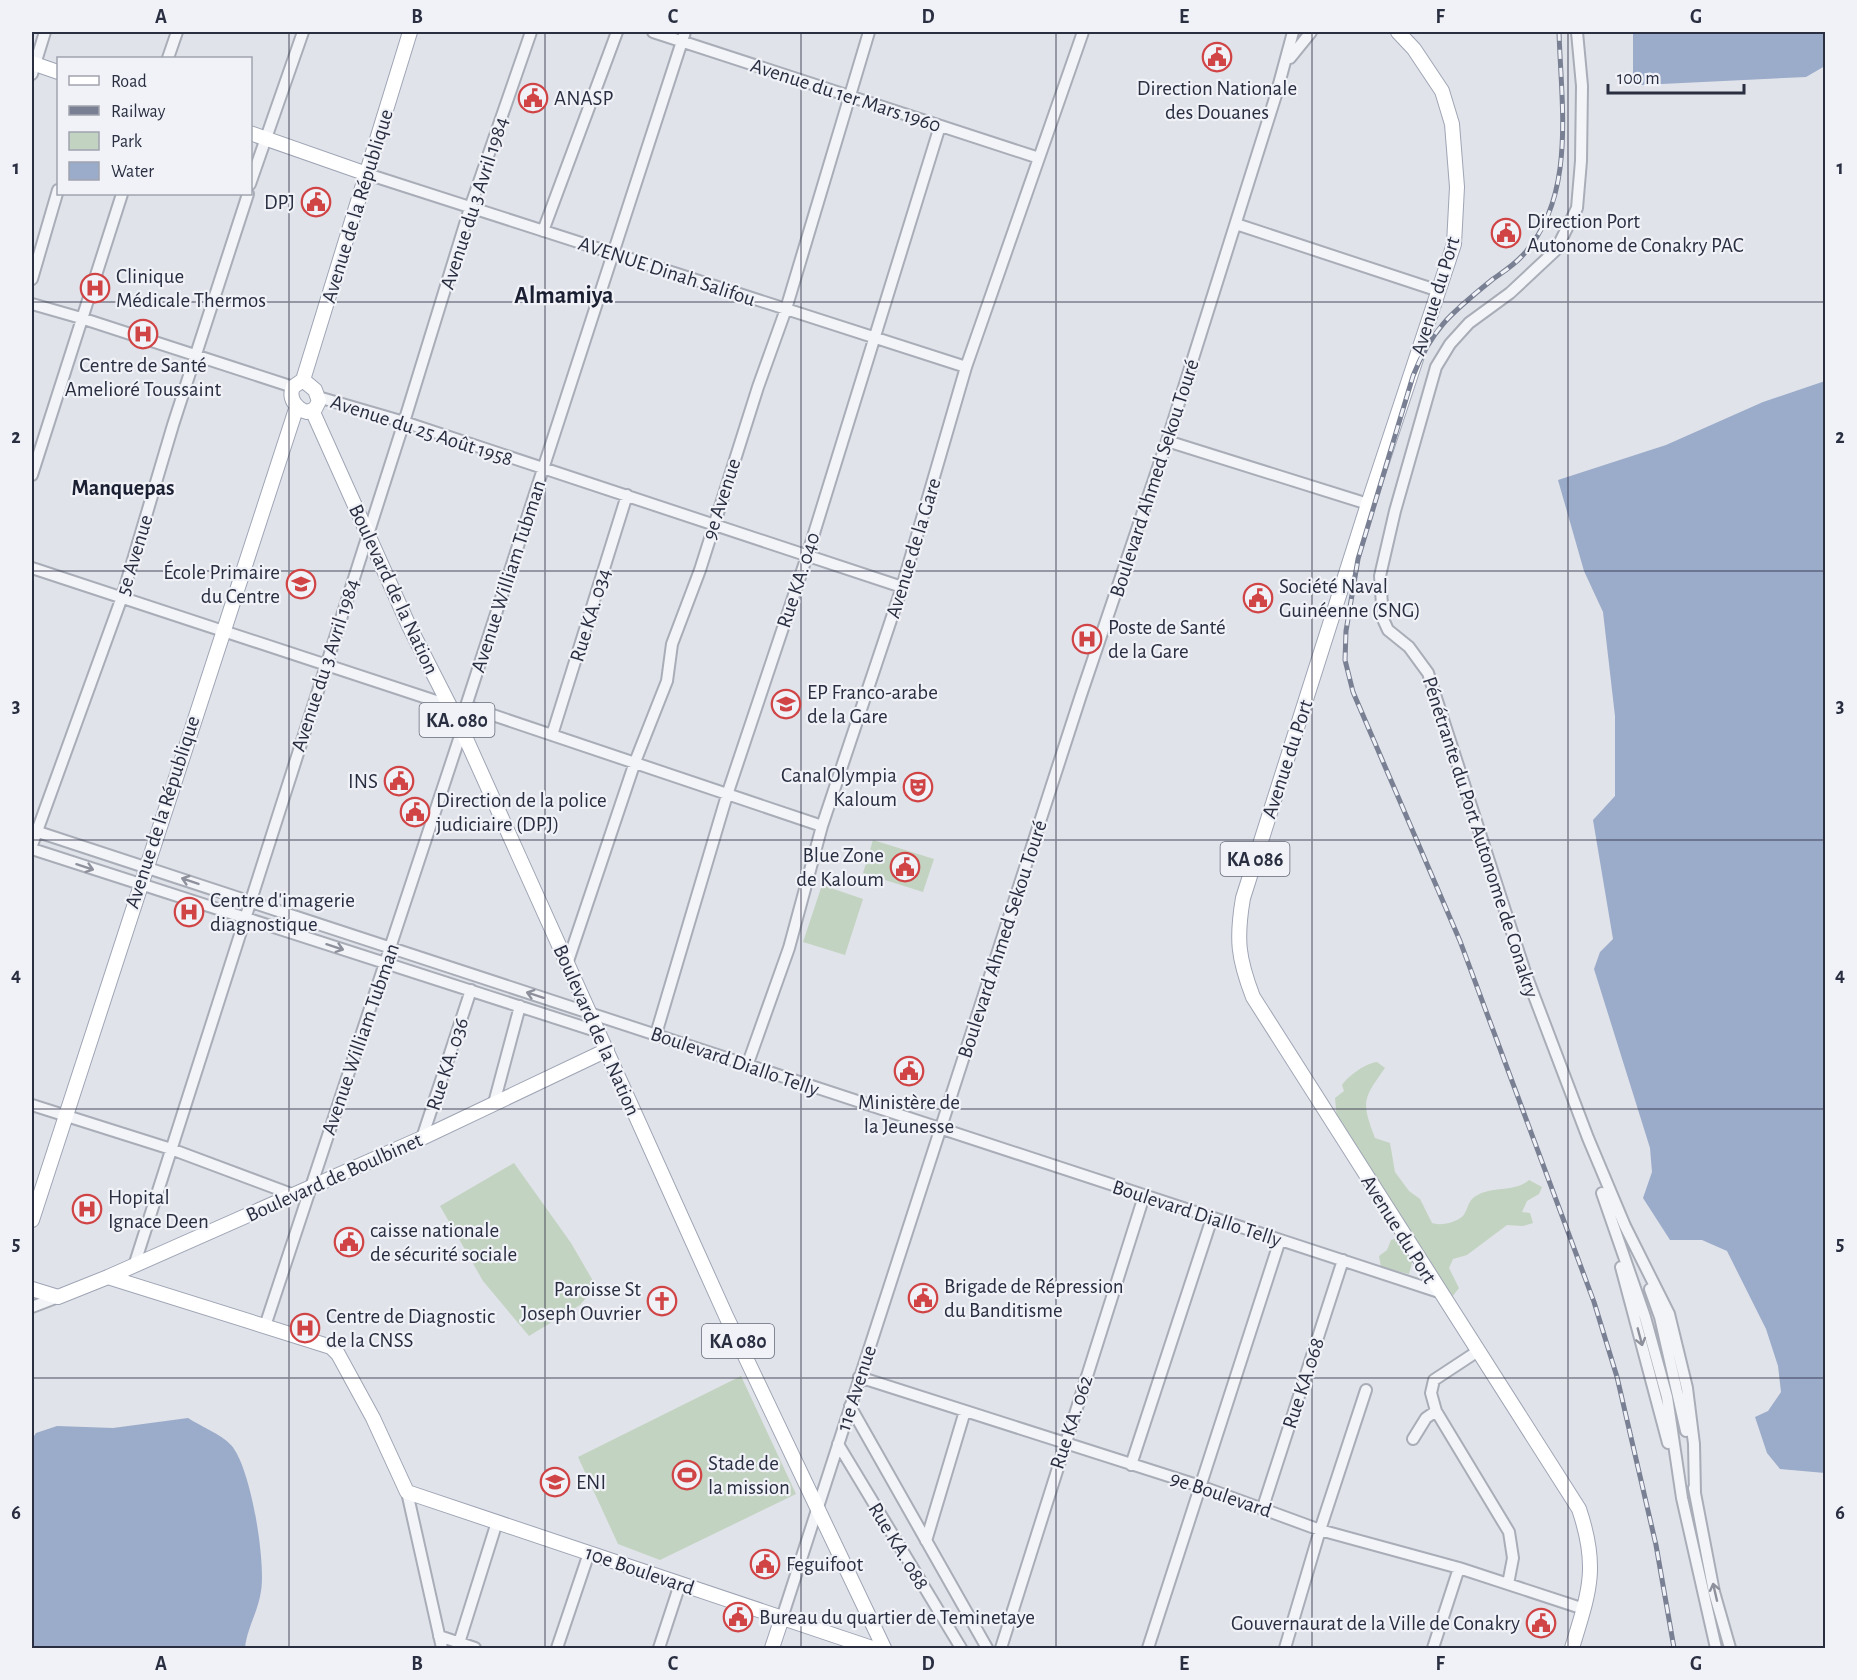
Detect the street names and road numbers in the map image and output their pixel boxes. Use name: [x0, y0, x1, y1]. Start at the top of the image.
street label: Avenue du 1er Mars 1960: [748, 55, 944, 136]
street label: Avenue de la République: [318, 107, 397, 305]
street label: Avenue du 3 Avril 1984: [437, 114, 512, 292]
street label: AVENUE Dinah Salifou: [576, 233, 758, 310]
street label: Avenue du Port: [1407, 234, 1464, 358]
street label: Boulevard Ahmed Sekou Touré: [1106, 357, 1203, 600]
street label: Avenue du 25 Août 1958: [328, 391, 516, 470]
street label: 9e Avenue: [698, 456, 744, 542]
street label: Avenue de la Gare: [882, 476, 945, 621]
street label: Avenue William Tubman: [467, 477, 550, 675]
street label: Boulevard de la Nation: [345, 501, 442, 677]
street label: 5e Avenue: [112, 512, 157, 598]
street label: Rue KA. 040: [773, 530, 824, 631]
street label: Rue KA. 034: [566, 566, 615, 664]
street label: Avenue du 3 Avril 1984: [288, 576, 363, 754]
street label: Pénétrante du Port Autonome de Conakry: [1419, 674, 1542, 1000]
street label: Avenue du Port: [1258, 697, 1317, 821]
road number: KA. 080: [420, 703, 494, 737]
street label: Avenue de la République: [121, 713, 204, 911]
street label: Boulevard Ahmed Sekou Touré: [954, 818, 1051, 1061]
road number: KA 086: [1220, 842, 1290, 876]
street label: Avenue William Tubman: [318, 941, 403, 1138]
street label: Boulevard de la Nation: [549, 942, 644, 1119]
street label: Rue KA. 036: [423, 1015, 472, 1113]
street label: Boulevard Diallo Telly: [648, 1023, 822, 1100]
street label: Boulevard de Boulbinet: [243, 1129, 426, 1226]
street label: Avenue du Port: [1357, 1171, 1440, 1287]
street label: Boulevard Diallo Telly: [1110, 1176, 1284, 1251]
road number: KA 080: [702, 1324, 774, 1358]
street label: Rue KA.068: [1279, 1335, 1328, 1431]
street label: 11e Avenue: [833, 1343, 880, 1434]
street label: Rue KA. 062: [1046, 1373, 1097, 1472]
street label: 9e Boulevard: [1167, 1467, 1274, 1522]
street label: Rue KA. 088: [864, 1499, 933, 1594]
street label: 10e Boulevard: [582, 1542, 697, 1599]

